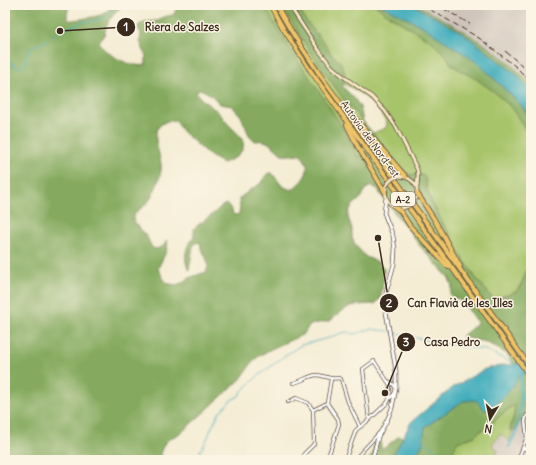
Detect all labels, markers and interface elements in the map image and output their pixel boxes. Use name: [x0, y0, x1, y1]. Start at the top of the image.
callout: Riera de Salzes: [116, 15, 227, 38]
text: 1: [124, 19, 128, 34]
text: Riera de Salzes: [145, 20, 219, 34]
street label: Autovia del Nord-est: [338, 98, 403, 181]
road number: A-2: [391, 192, 415, 206]
callout: Can Flavià de les Illes: [379, 291, 521, 314]
text: 2: [386, 295, 393, 310]
text: Can Flavià de les Illes: [407, 296, 513, 310]
callout: Casa Pedro: [396, 331, 488, 354]
text: 3: [403, 334, 410, 349]
text: Casa Pedro: [424, 335, 480, 349]
north arrow: [470, 399, 510, 439]
text: N: [483, 421, 493, 436]

